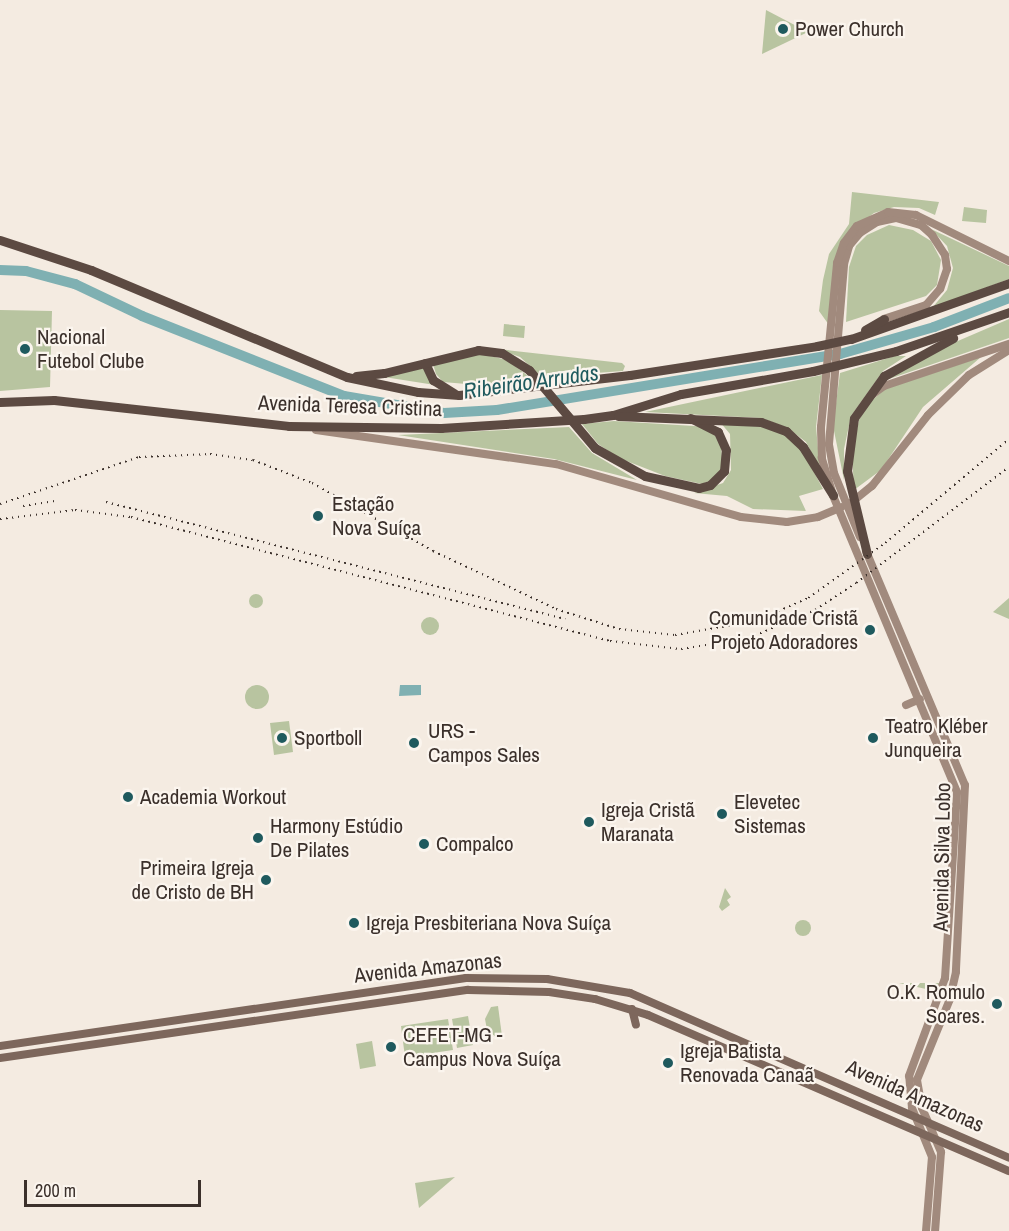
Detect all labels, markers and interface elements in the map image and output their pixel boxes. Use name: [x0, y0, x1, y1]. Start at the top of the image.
place label: Power Church: [795, 16, 904, 42]
marker: Power Church: [776, 22, 790, 36]
place label: Nacional Futebol Clube: [37, 324, 144, 374]
marker: Nacional Futebol Clube: [18, 342, 32, 356]
water label: Ribeirão Arrudas: [461, 359, 601, 405]
street label: Avenida Teresa Cristina: [257, 390, 443, 422]
place label: Estação Nova Suíça: [332, 491, 421, 541]
marker: Estação Nova Suíça: [309, 507, 327, 525]
place label: Comunidade Cristã Projeto Adoradores: [709, 605, 858, 655]
marker: Comunidade Cristã Projeto Adoradores: [863, 623, 877, 637]
place label: Teatro Kléber Junqueira: [885, 713, 987, 763]
place label: URS - Campos Sales: [428, 718, 540, 768]
place label: Sportboll: [294, 725, 362, 751]
marker: Sportboll: [275, 731, 289, 745]
marker: Teatro Kléber Junqueira: [866, 731, 880, 745]
marker: URS - Campos Sales: [405, 734, 423, 752]
street label: Avenida Silva Lobo: [928, 782, 956, 932]
place label: Academia Workout: [140, 784, 286, 810]
place label: Elevetec Sistemas: [734, 789, 806, 839]
marker: Academia Workout: [121, 790, 135, 804]
place label: Igreja Cristã Maranata: [601, 797, 695, 847]
marker: Elevetec Sistemas: [715, 807, 729, 821]
place label: Harmony Estúdio De Pilates: [270, 813, 403, 863]
marker: Igreja Cristã Maranata: [582, 815, 596, 829]
marker: Harmony Estúdio De Pilates: [251, 831, 265, 845]
place label: Compalco: [436, 831, 514, 857]
marker: Compalco: [417, 837, 431, 851]
place label: Primeira Igreja de Cristo de BH: [131, 855, 254, 905]
marker: Primeira Igreja de Cristo de BH: [259, 873, 273, 887]
place label: Igreja Presbiteriana Nova Suíça: [366, 910, 611, 936]
marker: Igreja Presbiteriana Nova Suíça: [347, 916, 361, 930]
street label: Avenida Amazonas: [353, 948, 503, 988]
place label: O.K. Romulo Soares.: [886, 979, 985, 1029]
marker: O.K. Romulo Soares.: [990, 997, 1004, 1011]
place label: CEFET-MG - Campus Nova Suíça: [403, 1022, 561, 1072]
place label: Igreja Batista Renovada Canaã: [680, 1038, 814, 1088]
marker: CEFET-MG - Campus Nova Suíça: [384, 1040, 398, 1054]
street label: Avenida Amazonas: [842, 1054, 988, 1138]
marker: Igreja Batista Renovada Canaã: [661, 1056, 675, 1070]
scale bar: [27, 1168, 204, 1206]
text: 200 m: [35, 1178, 76, 1203]

